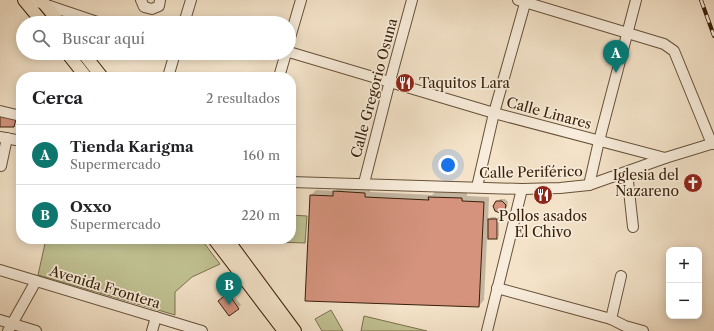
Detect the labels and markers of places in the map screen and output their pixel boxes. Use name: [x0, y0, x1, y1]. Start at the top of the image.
pin: A: [603, 40, 629, 73]
restaurant icon: Taquitos Lara: [394, 72, 416, 94]
place label: Taquitos Lara: [419, 74, 511, 92]
place label: Iglesia del Nazareno: [613, 166, 679, 200]
church icon: Iglesia del Nazareno: [682, 172, 704, 194]
restaurant icon: Pollos asados El Chivo: [532, 184, 554, 206]
place label: Pollos asados El Chivo: [499, 207, 587, 241]
pin: B: [216, 272, 242, 305]

